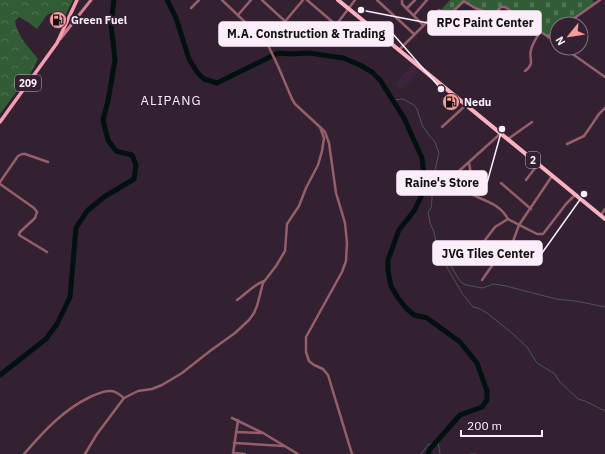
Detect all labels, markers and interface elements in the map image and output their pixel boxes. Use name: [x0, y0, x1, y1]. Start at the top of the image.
fuel station icon: Green Fuel: [48, 10, 68, 30]
callout: RPC Paint Center: [428, 11, 541, 35]
place label: Green Fuel: [71, 13, 128, 27]
text: RPC Paint Center: [437, 15, 534, 30]
north arrow: [549, 16, 589, 56]
callout: M.A. Construction & Trading: [219, 22, 393, 46]
text: M.A. Construction & Trading: [227, 26, 385, 41]
text: N: [552, 34, 568, 48]
road number: 209: [15, 75, 41, 91]
district label: ALIPANG: [141, 92, 201, 109]
fuel station icon: Nedu: [441, 92, 461, 112]
place label: Nedu: [464, 95, 491, 109]
road number: 2: [526, 152, 540, 168]
callout: Raine's Store: [397, 171, 487, 195]
text: Raine's Store: [405, 175, 479, 190]
callout: JVG Tiles Center: [433, 241, 542, 265]
text: JVG Tiles Center: [441, 246, 535, 261]
scale bar: [461, 412, 542, 438]
text: 200 m: [467, 418, 502, 433]

